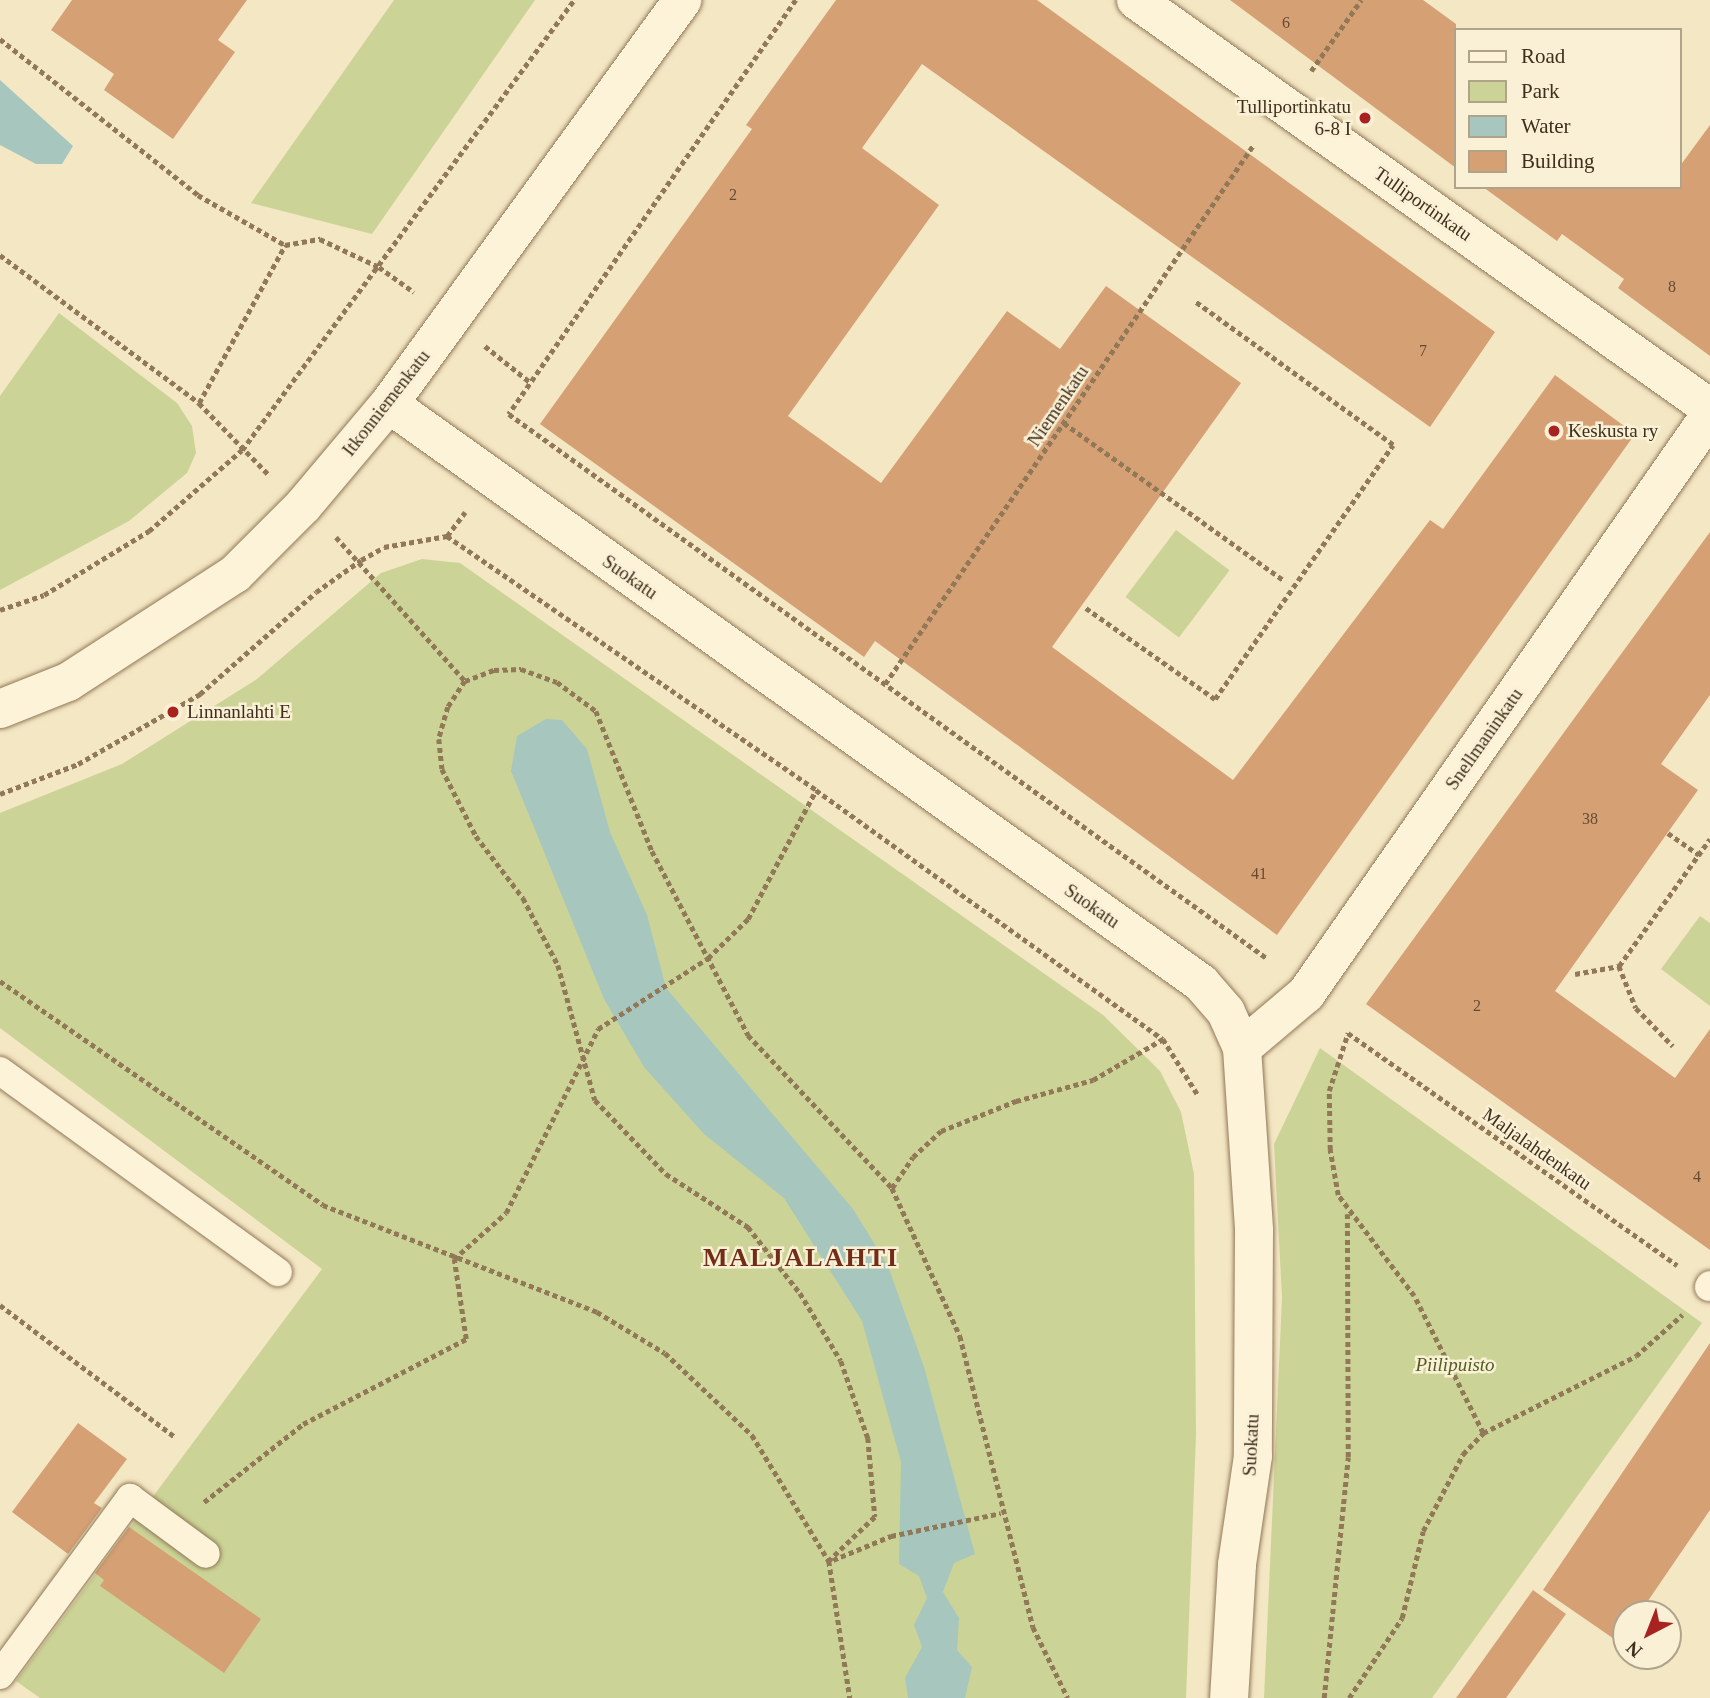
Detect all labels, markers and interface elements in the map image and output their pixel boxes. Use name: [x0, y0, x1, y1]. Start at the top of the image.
house number: 6: [1282, 13, 1290, 33]
legend: [1454, 28, 1682, 189]
text: Road: [1521, 44, 1565, 68]
text: Park: [1521, 79, 1560, 103]
place label: Tulliportinkatu 6-8 I: [1237, 96, 1351, 140]
marker: Tulliportinkatu 6-8 I: [1357, 110, 1373, 126]
text: Water: [1521, 114, 1571, 138]
text: Building: [1521, 149, 1595, 173]
street label: Tulliportinkatu: [1370, 162, 1476, 246]
house number: 2: [729, 185, 737, 205]
house number: 8: [1668, 277, 1676, 297]
house number: 7: [1419, 341, 1427, 361]
street label: Itkonniemenkatu: [337, 345, 435, 461]
street label: Niemenkatu: [1023, 361, 1093, 451]
place label: Keskusta ry: [1568, 420, 1658, 442]
marker: Keskusta ry: [1546, 423, 1562, 439]
street label: Suokatu: [598, 550, 662, 604]
street label: Snellmaninkatu: [1440, 684, 1528, 794]
place label: Linnanlahti E: [187, 701, 291, 723]
marker: Linnanlahti E: [165, 704, 181, 720]
house number: 38: [1582, 809, 1598, 829]
house number: 41: [1251, 864, 1267, 884]
street label: Suokatu: [1060, 879, 1124, 933]
house number: 2: [1473, 996, 1481, 1016]
street label: Maljalahdenkatu: [1478, 1103, 1596, 1195]
house number: 4: [1693, 1167, 1701, 1187]
district label: MALJALAHTI: [704, 1242, 898, 1274]
park label: Piilipuisto: [1415, 1354, 1495, 1376]
street label: Suokatu: [1238, 1413, 1264, 1477]
north arrow: [1612, 1600, 1682, 1670]
text: N: [1622, 1637, 1646, 1662]

